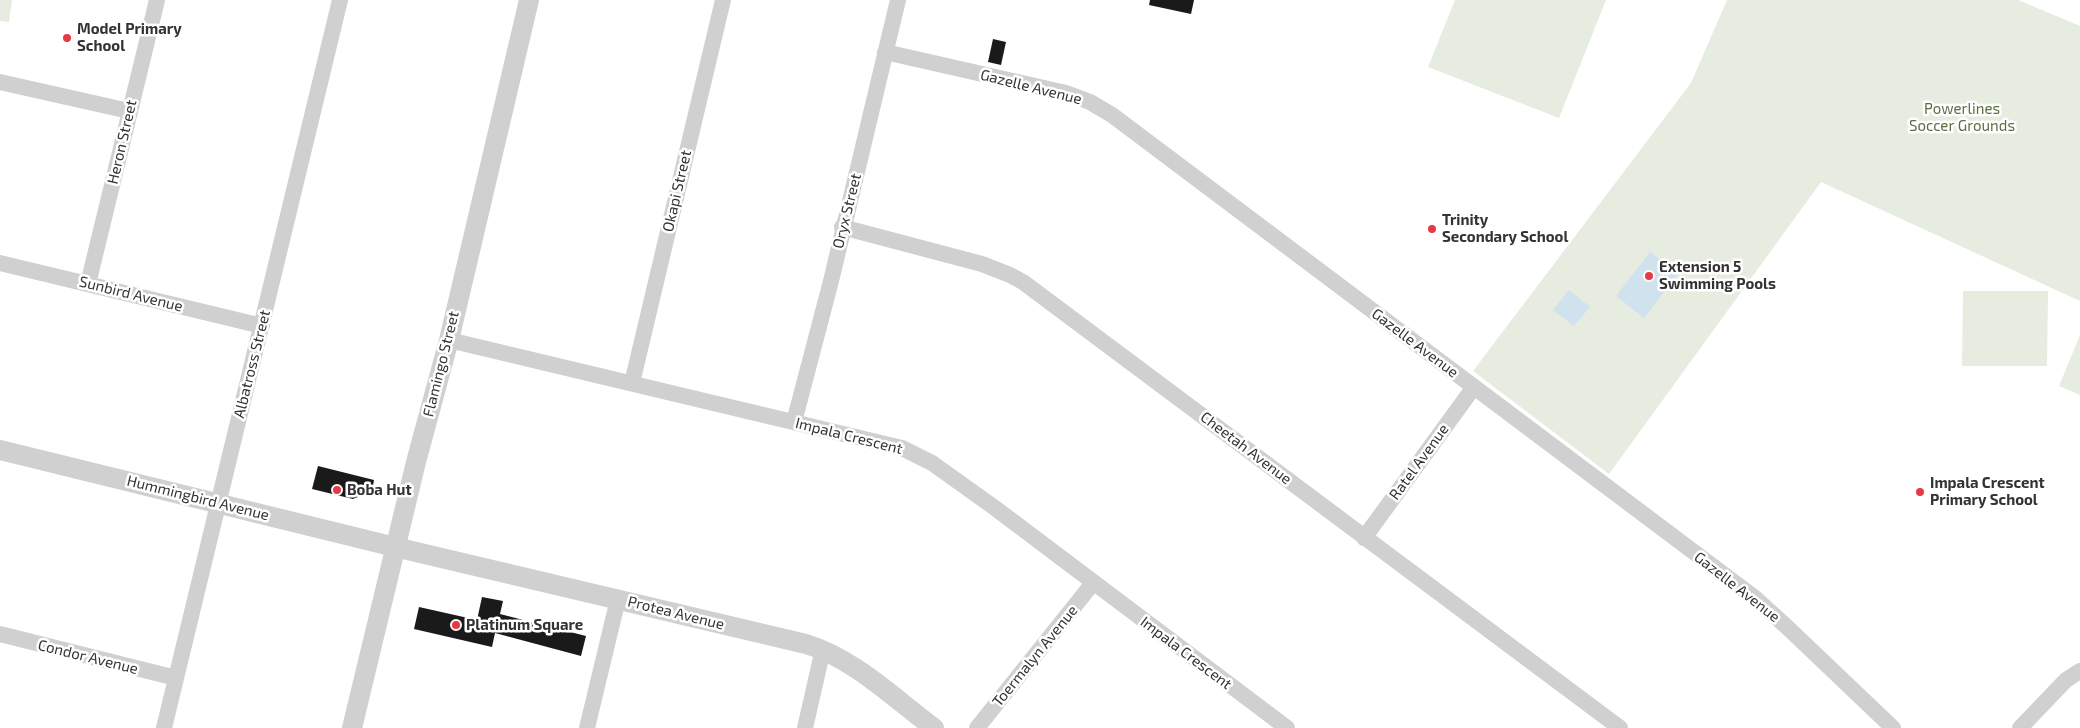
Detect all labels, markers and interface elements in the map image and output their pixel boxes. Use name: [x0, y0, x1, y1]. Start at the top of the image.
place label: Model Primary School: [77, 20, 182, 55]
marker: Model Primary School: [61, 32, 73, 44]
street label: Gazelle Avenue: [978, 66, 1084, 108]
street label: Heron Street: [104, 98, 140, 186]
park label: Powerlines Soccer Grounds: [1909, 100, 2015, 135]
street label: Okapi Street: [659, 148, 695, 234]
street label: Oryx Street: [829, 172, 865, 250]
place label: Trinity Secondary School: [1442, 211, 1568, 246]
marker: Trinity Secondary School: [1426, 223, 1438, 235]
place label: Extension 5 Swimming Pools: [1659, 258, 1776, 293]
marker: Extension 5 Swimming Pools: [1643, 270, 1655, 282]
street label: Sunbird Avenue: [77, 272, 185, 316]
street label: Gazelle Avenue: [1368, 305, 1462, 381]
street label: Albatross Street: [230, 308, 274, 420]
street label: Flamingo Street: [419, 309, 463, 419]
street label: Cheetah Avenue: [1197, 408, 1295, 488]
street label: Impala Crescent: [794, 414, 904, 458]
street label: Ratel Avenue: [1385, 421, 1453, 503]
street label: Hummingbird Avenue: [125, 472, 271, 524]
place label: Impala Crescent Primary School: [1930, 474, 2045, 509]
place label: Boba Hut: [347, 481, 412, 499]
marker: Boba Hut: [331, 484, 343, 496]
marker: Impala Crescent Primary School: [1914, 486, 1926, 498]
street label: Gazelle Avenue: [1691, 548, 1783, 626]
street label: Protea Avenue: [626, 592, 726, 634]
street label: Toermalyn Avenue: [989, 602, 1081, 710]
street label: Impala Crescent: [1137, 613, 1235, 693]
place label: Platinum Square: [466, 616, 583, 634]
marker: Platinum Square: [450, 619, 462, 631]
street label: Condor Avenue: [36, 636, 140, 678]

